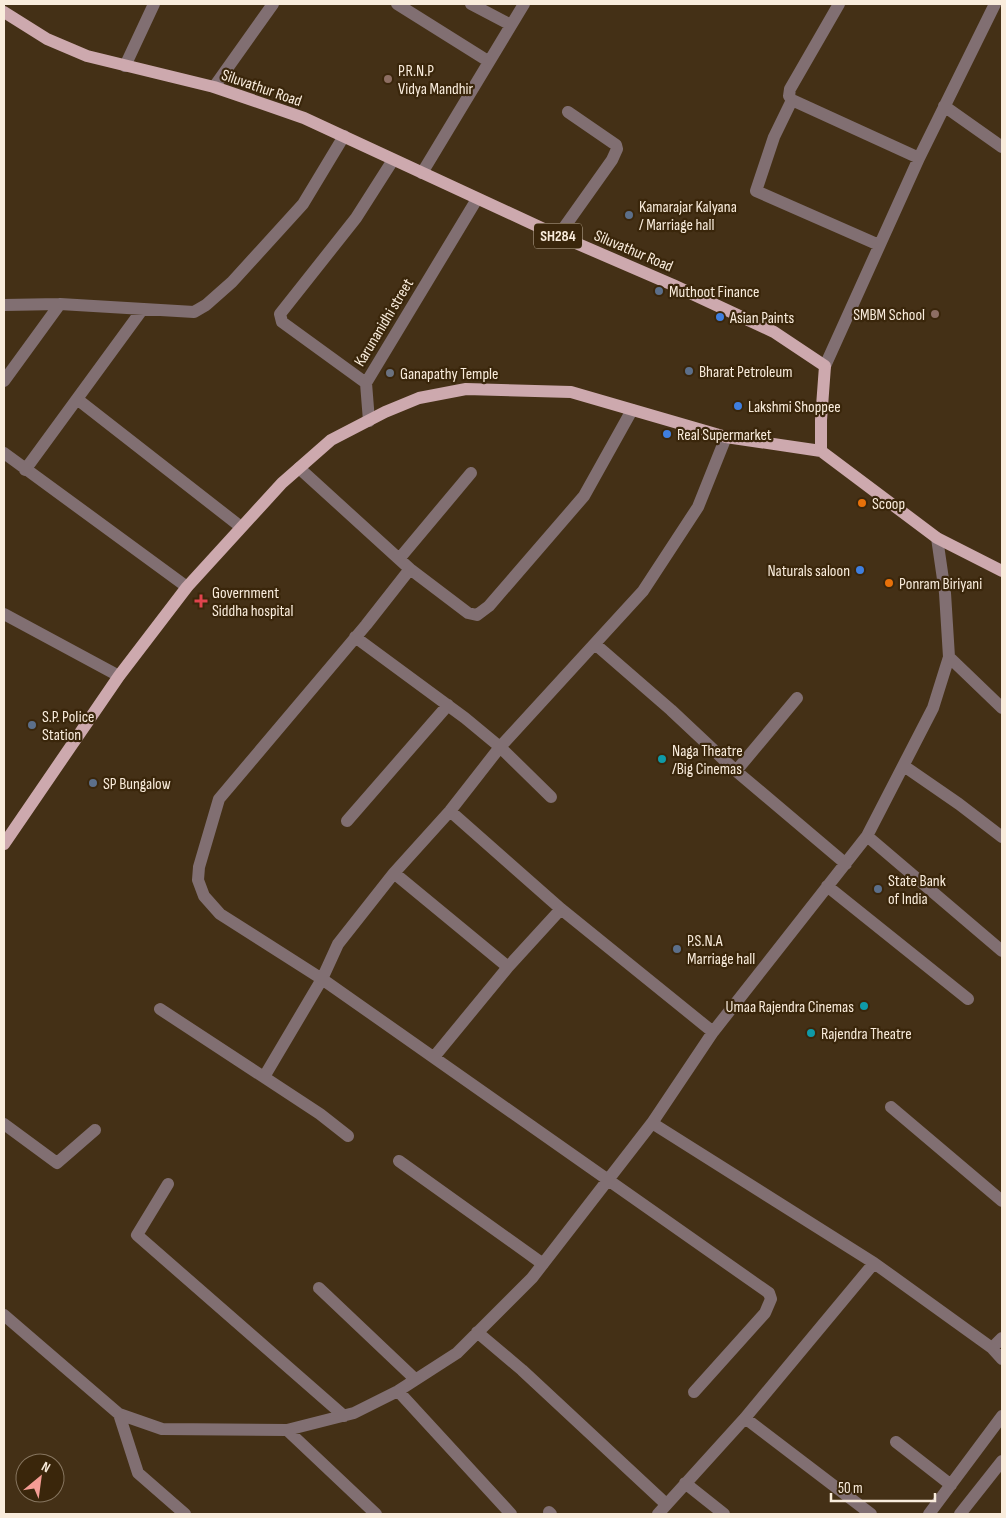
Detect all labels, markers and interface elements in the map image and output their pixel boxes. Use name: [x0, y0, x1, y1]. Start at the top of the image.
place label: P.R.N.P Vidya Mandhir: [398, 62, 473, 99]
street label: Siluvathur Road: [219, 66, 304, 111]
marker: P.R.N.P Vidya Mandhir: [382, 73, 394, 85]
place label: Kamarajar Kalyana / Marriage hall: [639, 198, 737, 235]
marker: Kamarajar Kalyana / Marriage hall: [623, 209, 635, 221]
road number: SH284: [534, 224, 582, 248]
street label: Siluvathur Road: [591, 226, 676, 276]
street label: Karunanidhi street: [351, 275, 418, 370]
place label: Muthoot Finance: [669, 283, 760, 302]
marker: Muthoot Finance: [653, 285, 665, 297]
place label: SMBM School: [853, 306, 925, 325]
marker: SMBM School: [929, 308, 941, 320]
place label: Asian Paints: [729, 309, 795, 328]
marker: Asian Paints: [714, 311, 726, 323]
place label: Bharat Petroleum: [699, 363, 792, 382]
place label: Ganapathy Temple: [400, 365, 498, 384]
marker: Bharat Petroleum: [683, 365, 695, 377]
marker: Ganapathy Temple: [384, 367, 396, 379]
place label: Lakshmi Shoppee: [748, 398, 841, 417]
marker: Lakshmi Shoppee: [732, 400, 744, 412]
place label: Real Supermarket: [677, 426, 772, 445]
marker: Real Supermarket: [661, 428, 673, 440]
place label: Scoop: [872, 495, 905, 514]
marker: Scoop: [856, 497, 868, 509]
place label: Naturals saloon: [767, 562, 850, 581]
marker: Naturals saloon: [854, 564, 866, 576]
place label: Ponram Biriyani: [899, 575, 982, 594]
marker: Ponram Biriyani: [883, 577, 895, 589]
place label: Government Siddha hospital: [212, 584, 294, 621]
marker: Government Siddha hospital: [194, 594, 208, 608]
place label: S.P. Police Station: [42, 708, 94, 745]
marker: S.P. Police Station: [26, 719, 38, 731]
place label: Naga Theatre /Big Cinemas: [672, 742, 743, 779]
marker: Naga Theatre /Big Cinemas: [656, 753, 668, 765]
place label: SP Bungalow: [103, 775, 171, 794]
marker: SP Bungalow: [87, 777, 99, 789]
place label: State Bank of India: [888, 872, 946, 909]
marker: State Bank of India: [872, 883, 884, 895]
place label: P.S.N.A Marriage hall: [687, 932, 755, 969]
marker: P.S.N.A Marriage hall: [671, 943, 683, 955]
place label: Umaa Rajendra Cinemas: [726, 998, 854, 1017]
marker: Umaa Rajendra Cinemas: [858, 1000, 870, 1012]
place label: Rajendra Theatre: [821, 1025, 912, 1044]
marker: Rajendra Theatre: [805, 1027, 817, 1039]
north arrow: [15, 1453, 65, 1503]
text: N: [39, 1458, 53, 1476]
scale bar: [831, 1470, 935, 1502]
text: 50 m: [838, 1479, 863, 1498]

